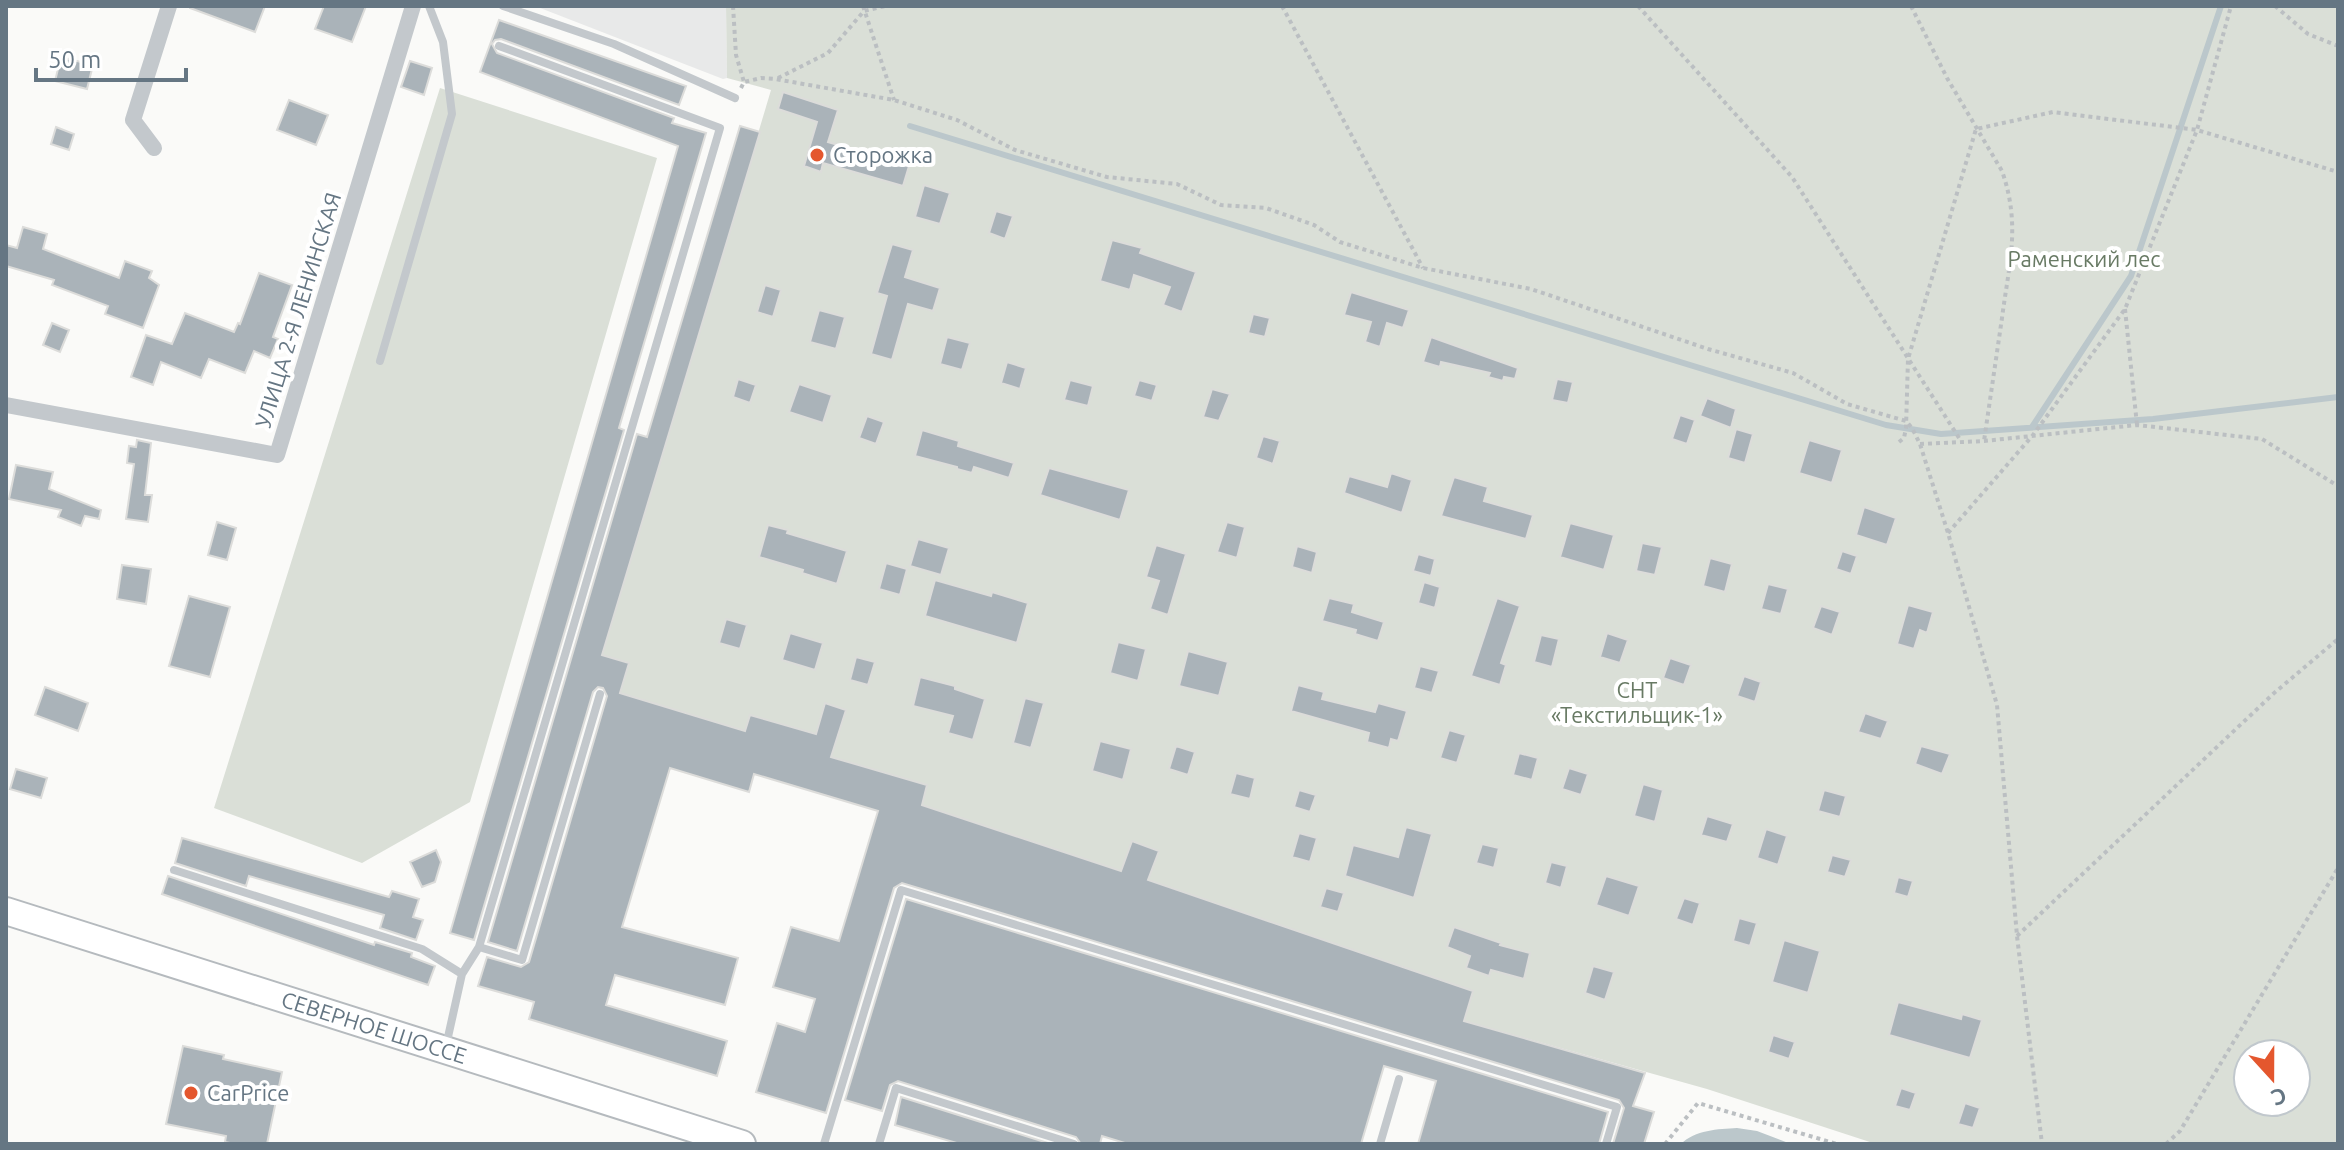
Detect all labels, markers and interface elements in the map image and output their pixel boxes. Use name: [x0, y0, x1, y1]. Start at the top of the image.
scale bar: [36, 32, 186, 82]
text: 50 m: [48, 46, 101, 73]
place label: Сторожка: [833, 142, 933, 167]
marker: Сторожка: [808, 146, 826, 164]
street label: УЛИЦА 2-Я ЛЕНИНСКАЯ: [250, 189, 345, 431]
park label: Раменский лес: [2007, 246, 2161, 271]
park label: СНТ «Текстильщик-1»: [1551, 677, 1723, 727]
street label: СЕВЕРНОЕ ШОССЕ: [278, 986, 470, 1068]
north arrow: [2232, 1038, 2312, 1118]
place label: CarPrice: [207, 1080, 289, 1105]
text: С: [2268, 1083, 2290, 1111]
marker: CarPrice: [182, 1084, 200, 1102]

